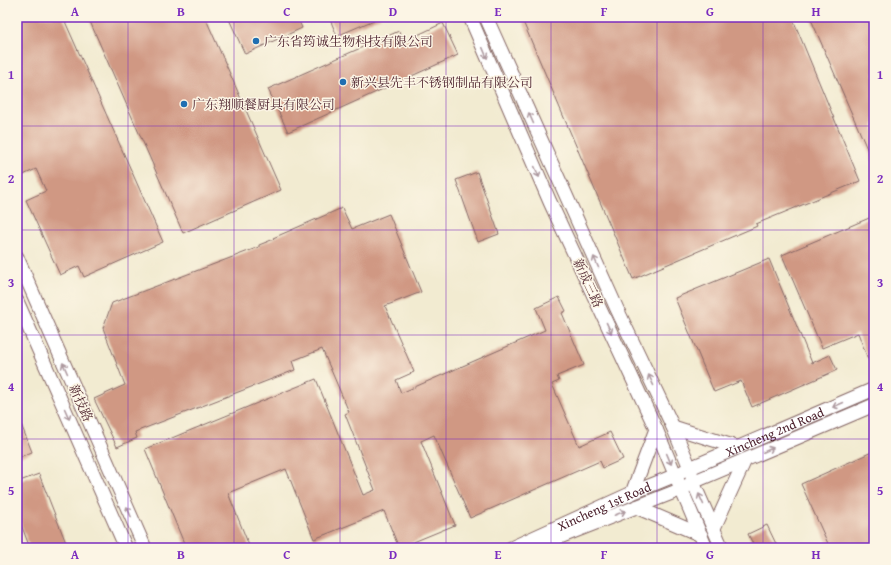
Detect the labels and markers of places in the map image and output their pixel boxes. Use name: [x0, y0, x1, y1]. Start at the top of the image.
place label: 广东省筠诚生物科技有限公司: [264, 32, 433, 51]
marker: 广东省筠诚生物科技有限公司: [251, 36, 261, 46]
place label: 新兴县先丰不锈钢制品有限公司: [351, 73, 533, 92]
marker: 新兴县先丰不锈钢制品有限公司: [338, 77, 348, 87]
place label: 广东翔顺餐厨具有限公司: [192, 95, 335, 114]
marker: 广东翔顺餐厨具有限公司: [179, 99, 189, 109]

